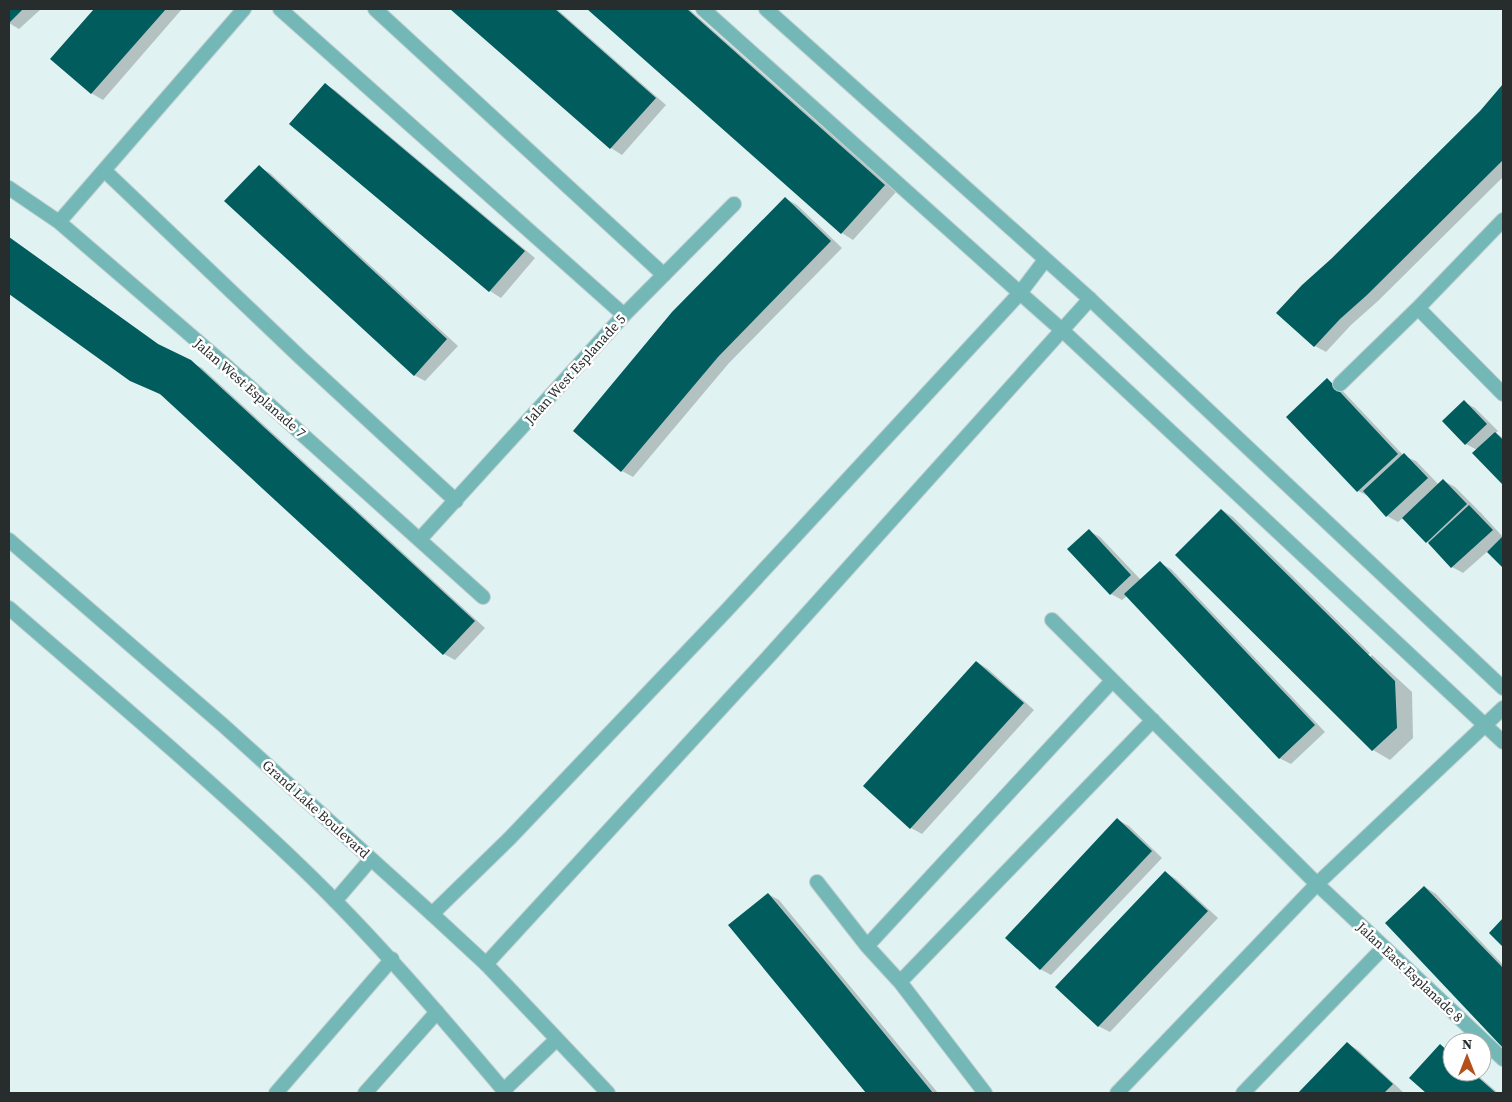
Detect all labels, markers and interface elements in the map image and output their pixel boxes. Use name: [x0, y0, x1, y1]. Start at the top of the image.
street label: Jalan West Esplanade 5: [519, 309, 630, 429]
street label: Jalan West Esplanade 7: [189, 333, 310, 442]
street label: Grand Lake Boulevard: [258, 755, 374, 863]
street label: Jalan East Esplanade 8: [1352, 917, 1468, 1027]
north arrow: [1442, 1032, 1492, 1082]
text: N: [1462, 1034, 1472, 1054]

